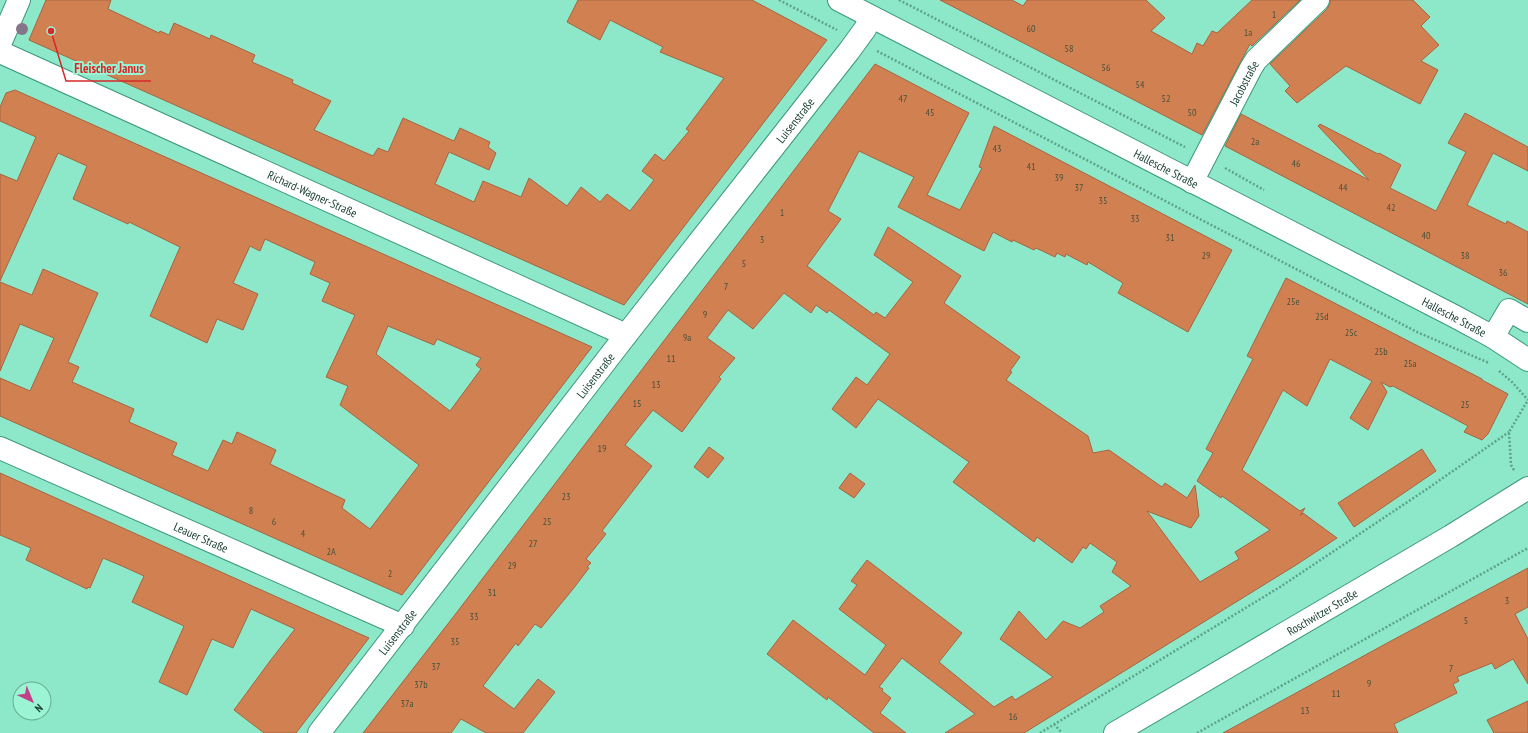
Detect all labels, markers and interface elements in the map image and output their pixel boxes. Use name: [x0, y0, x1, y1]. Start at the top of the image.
house number: 1: [1272, 8, 1276, 21]
house number: 60: [1027, 22, 1036, 35]
house number: 1a: [1244, 26, 1252, 39]
house number: 58: [1065, 42, 1074, 55]
callout: Fleischer Janus: [66, 56, 151, 81]
street label: Jacobstraße: [1225, 57, 1262, 108]
text: Fleischer Janus: [74, 60, 144, 77]
house number: 56: [1102, 61, 1111, 74]
house number: 54: [1136, 78, 1145, 91]
house number: 47: [899, 92, 908, 105]
house number: 52: [1162, 92, 1171, 105]
street label: Luisenstraße: [772, 94, 817, 146]
house number: 45: [926, 106, 935, 119]
house number: 50: [1188, 106, 1197, 119]
house number: 2a: [1251, 135, 1259, 148]
house number: 43: [993, 142, 1002, 155]
street label: Hallesche Straße: [1132, 145, 1201, 191]
house number: 46: [1292, 157, 1301, 170]
house number: 41: [1027, 160, 1036, 173]
street label: Richard-Wagner-Straße: [265, 167, 360, 220]
house number: 39: [1055, 171, 1064, 184]
house number: 37: [1075, 181, 1084, 194]
house number: 44: [1339, 181, 1348, 194]
house number: 35: [1099, 194, 1108, 207]
house number: 42: [1387, 201, 1396, 214]
house number: 1: [780, 206, 784, 219]
house number: 33: [1131, 212, 1140, 225]
house number: 40: [1422, 229, 1431, 242]
house number: 31: [1166, 231, 1175, 244]
house number: 3: [760, 233, 764, 246]
house number: 29: [1202, 249, 1211, 262]
house number: 38: [1461, 249, 1470, 262]
house number: 5: [742, 257, 746, 270]
house number: 36: [1499, 266, 1508, 279]
house number: 7: [724, 280, 728, 293]
street label: Hallesche Straße: [1420, 294, 1489, 340]
house number: 25e: [1286, 295, 1300, 308]
house number: 9: [703, 308, 707, 321]
house number: 25d: [1315, 310, 1329, 323]
house number: 25c: [1345, 326, 1358, 339]
house number: 9a: [683, 331, 691, 344]
house number: 25b: [1374, 345, 1388, 358]
street label: Luisenstraße: [573, 349, 617, 401]
house number: 11: [667, 352, 676, 365]
house number: 25a: [1404, 357, 1417, 370]
house number: 13: [652, 378, 661, 391]
house number: 15: [633, 397, 642, 410]
house number: 25: [1461, 398, 1470, 411]
house number: 19: [598, 442, 607, 455]
house number: 23: [562, 490, 571, 503]
house number: 8: [249, 504, 253, 517]
house number: 6: [272, 515, 277, 528]
house number: 25: [543, 515, 552, 528]
street label: Leauer Straße: [172, 518, 231, 555]
house number: 4: [301, 527, 306, 540]
house number: 27: [529, 537, 538, 550]
house number: 2A: [326, 545, 336, 558]
house number: 29: [508, 559, 517, 572]
house number: 2: [388, 567, 392, 580]
street label: Roschwitzer Straße: [1284, 585, 1360, 638]
house number: 31: [488, 586, 497, 599]
house number: 3: [1505, 594, 1509, 607]
street label: Luisenstraße: [375, 606, 419, 657]
house number: 33: [470, 610, 479, 623]
house number: 5: [1464, 614, 1468, 627]
house number: 35: [451, 635, 460, 648]
house number: 37: [432, 660, 441, 673]
house number: 7: [1449, 662, 1453, 675]
house number: 9: [1367, 677, 1371, 690]
house number: 37b: [414, 678, 428, 691]
north arrow: [12, 681, 52, 721]
house number: 11: [1332, 687, 1341, 700]
house number: 37a: [401, 697, 413, 710]
text: N: [32, 701, 46, 715]
house number: 13: [1301, 704, 1310, 717]
house number: 16: [1009, 710, 1018, 723]

